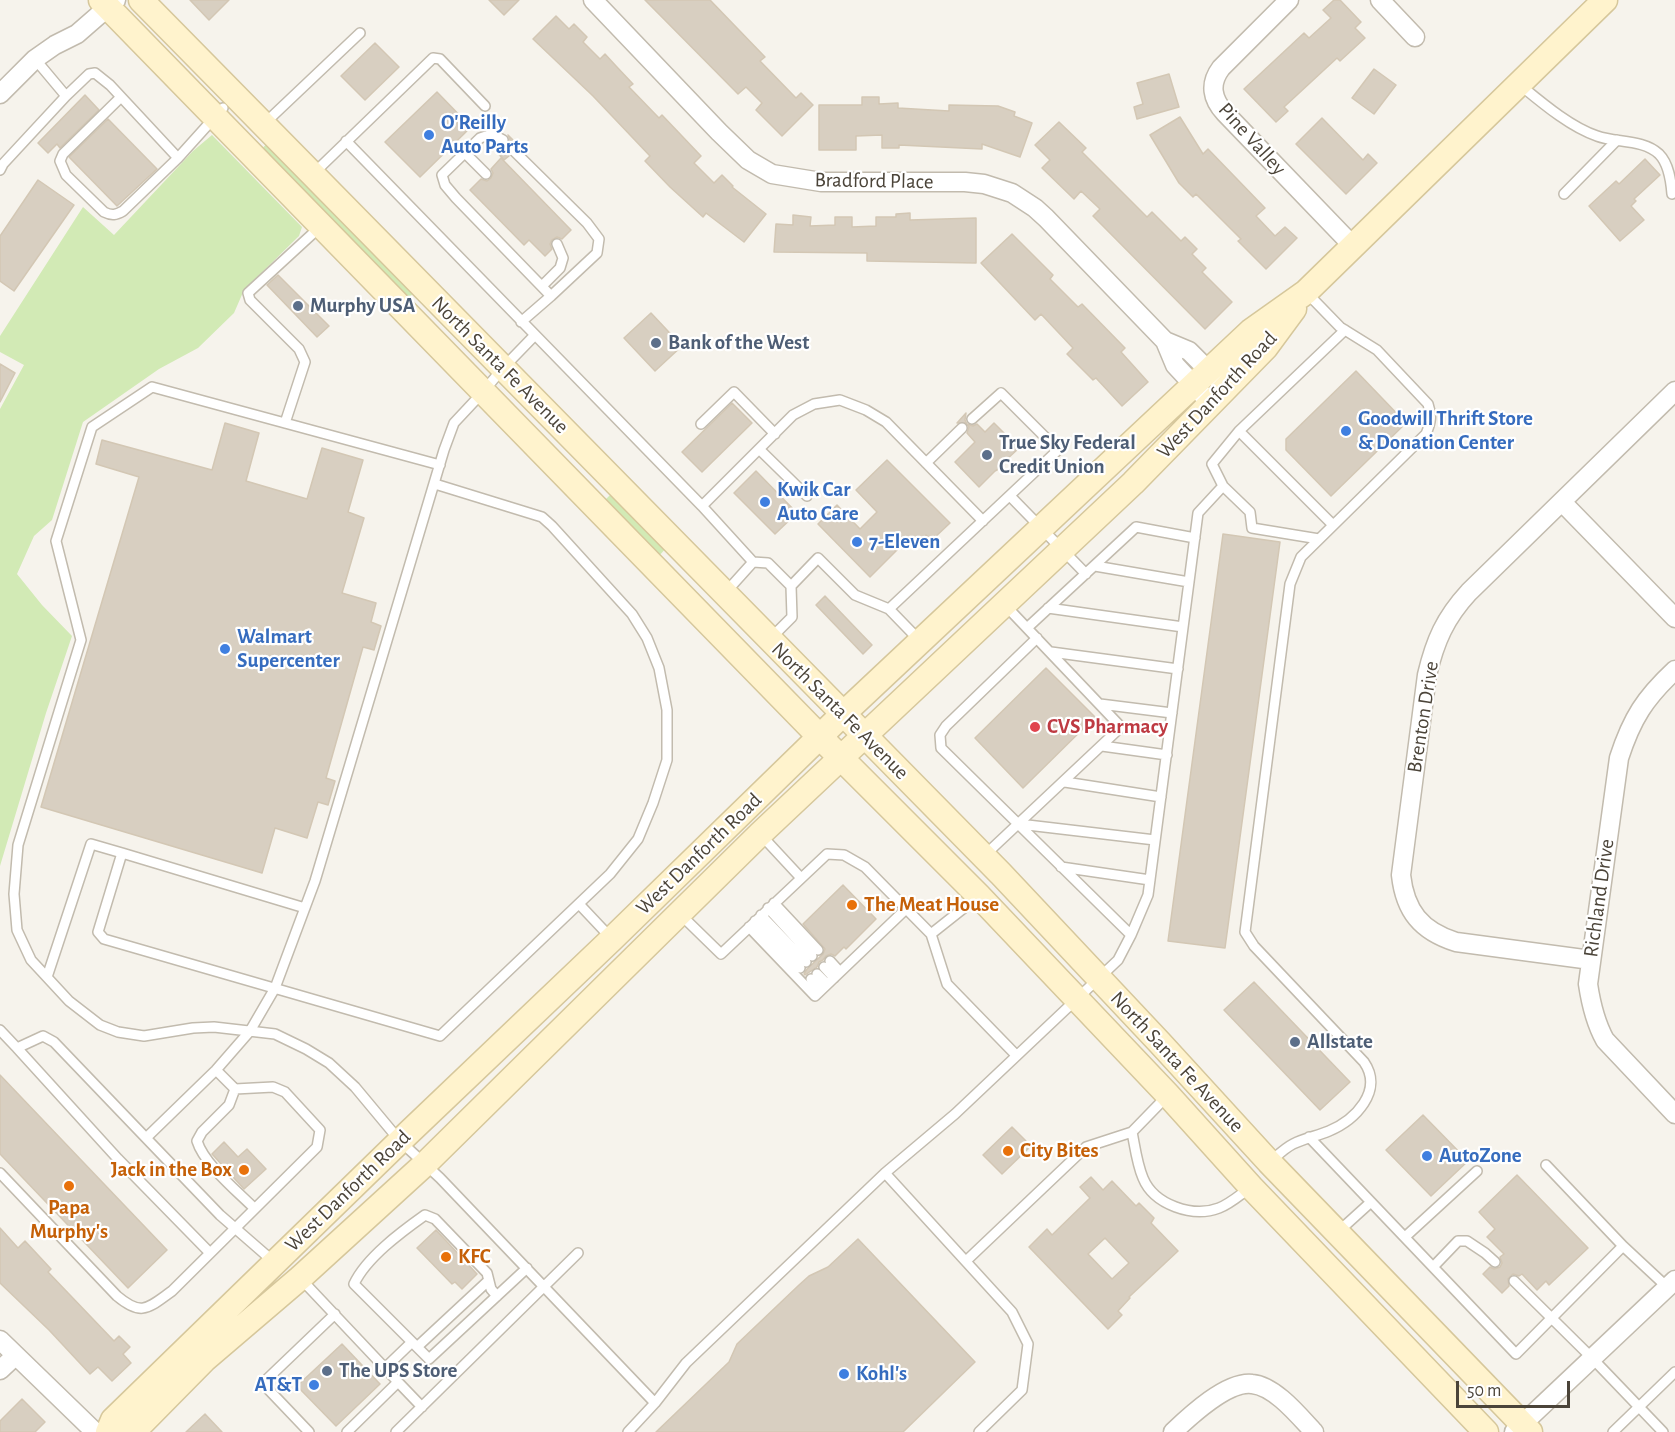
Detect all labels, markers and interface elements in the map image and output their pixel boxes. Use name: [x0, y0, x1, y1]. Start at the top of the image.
street label: Pine Valley: [1213, 97, 1291, 181]
place label: O'Reilly Auto Parts: [441, 110, 528, 160]
marker: O'Reilly Auto Parts: [422, 128, 436, 142]
street label: Bradford Place: [814, 167, 934, 195]
street label: North Santa Fe Avenue: [426, 291, 574, 439]
place label: Murphy USA: [310, 293, 415, 319]
marker: Murphy USA: [291, 299, 305, 313]
street label: West Danforth Road: [1152, 326, 1282, 464]
place label: Bank of the West: [668, 330, 809, 356]
marker: Bank of the West: [649, 336, 663, 350]
place label: Goodwill Thrift Store & Donation Center: [1358, 406, 1533, 456]
marker: Goodwill Thrift Store & Donation Center: [1339, 424, 1353, 438]
place label: True Sky Federal Credit Union: [999, 430, 1136, 480]
marker: True Sky Federal Credit Union: [980, 448, 994, 462]
place label: Kwik Car Auto Care: [777, 477, 859, 527]
marker: Kwik Car Auto Care: [758, 495, 772, 509]
place label: 7-Eleven: [869, 529, 940, 555]
marker: 7-Eleven: [850, 535, 864, 549]
place label: Walmart Supercenter: [237, 624, 340, 674]
street label: North Santa Fe Avenue: [766, 637, 914, 785]
marker: Walmart Supercenter: [218, 642, 232, 656]
street label: Brenton Drive: [1402, 659, 1444, 775]
place label: CVS Pharmacy: [1047, 714, 1168, 740]
marker: CVS Pharmacy: [1028, 720, 1042, 734]
street label: West Danforth Road: [631, 788, 767, 920]
street label: Richland Drive: [1578, 837, 1620, 959]
place label: The Meat House: [864, 892, 999, 918]
marker: The Meat House: [845, 898, 859, 912]
street label: North Santa Fe Avenue: [1105, 986, 1249, 1138]
place label: Allstate: [1307, 1029, 1373, 1055]
marker: Allstate: [1288, 1035, 1302, 1049]
street label: West Danforth Road: [280, 1125, 416, 1257]
place label: City Bites: [1020, 1138, 1099, 1164]
place label: AutoZone: [1439, 1143, 1522, 1169]
marker: City Bites: [1001, 1144, 1015, 1158]
marker: AutoZone: [1420, 1149, 1434, 1163]
place label: Jack in the Box: [111, 1157, 232, 1183]
marker: Jack in the Box: [237, 1163, 251, 1177]
marker: Papa Murphy's: [62, 1179, 76, 1193]
place label: Papa Murphy's: [30, 1195, 108, 1245]
place label: KFC: [458, 1244, 491, 1270]
marker: KFC: [439, 1250, 453, 1264]
place label: The UPS Store: [339, 1358, 457, 1384]
place label: Kohl's: [856, 1361, 907, 1387]
marker: The UPS Store: [320, 1364, 334, 1378]
marker: Kohl's: [837, 1367, 851, 1381]
scale bar: [1459, 1369, 1573, 1407]
place label: AT&T: [254, 1372, 302, 1398]
marker: AT&T: [307, 1378, 321, 1392]
text: 50 m: [1467, 1382, 1501, 1400]

